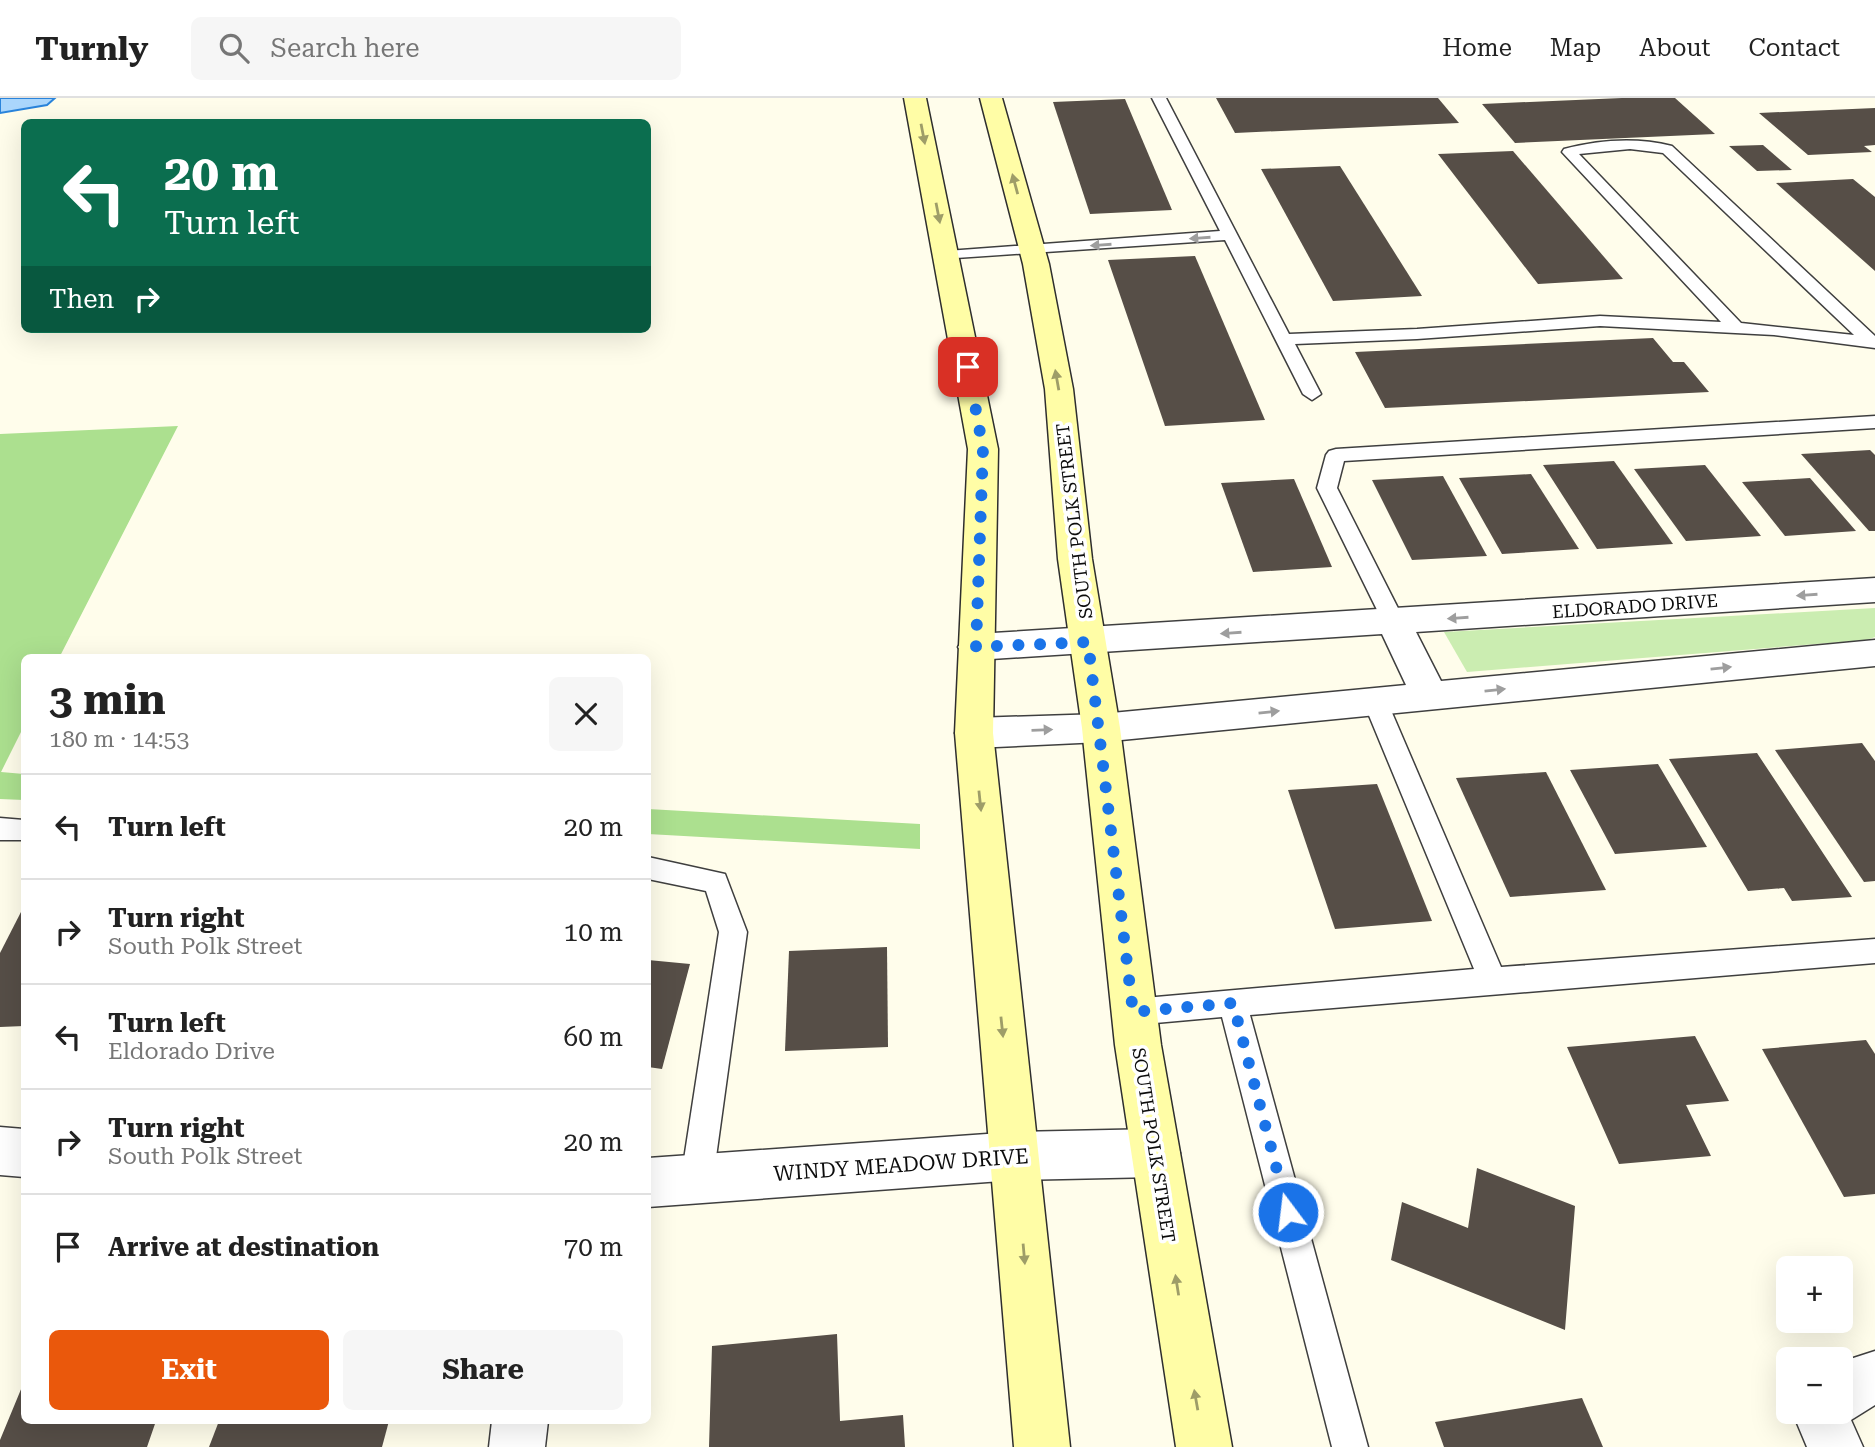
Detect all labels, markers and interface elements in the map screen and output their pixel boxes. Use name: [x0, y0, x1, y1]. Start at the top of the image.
search box: [191, 17, 681, 80]
text: Turnly: [35, 29, 149, 68]
icon: search: [215, 29, 253, 67]
text: Search here: [271, 33, 419, 63]
text: Home: [1442, 34, 1512, 62]
text: Map: [1550, 34, 1601, 62]
text: About: [1639, 34, 1710, 62]
text: Contact: [1748, 34, 1840, 62]
one-way arrow: [917, 123, 928, 145]
text: 20 m: [164, 145, 279, 202]
icon: left: [49, 147, 140, 238]
one-way arrow: [1009, 174, 1019, 195]
one-way arrow: [933, 202, 944, 224]
text: Turn left: [164, 204, 299, 242]
one-way arrow: [1188, 233, 1210, 244]
one-way arrow: [1089, 240, 1111, 251]
icon: right: [128, 280, 166, 318]
text: Then: [49, 284, 114, 314]
pin: [938, 337, 998, 397]
icon: arrive: [949, 348, 987, 386]
one-way arrow: [1051, 368, 1062, 390]
street label: SOUTH POLK STREET: [1052, 422, 1096, 620]
street label: ELDORADO DRIVE: [1551, 590, 1719, 622]
one-way arrow: [1796, 590, 1818, 601]
one-way arrow: [1446, 613, 1468, 624]
one-way arrow: [1219, 627, 1241, 638]
one-way arrow: [1711, 662, 1733, 673]
text: 3 min: [49, 675, 166, 724]
button: close: [549, 677, 623, 751]
one-way arrow: [1484, 684, 1506, 695]
one-way arrow: [1258, 706, 1280, 717]
one-way arrow: [1031, 725, 1053, 736]
text: 180 m · 14:53: [49, 726, 189, 753]
one-way arrow: [975, 790, 986, 812]
icon: left: [49, 808, 87, 846]
text: Turn left: [108, 812, 226, 842]
text: 20 m: [564, 812, 623, 842]
text: Turn right: [108, 903, 244, 933]
icon: right: [49, 913, 87, 951]
text: 10 m: [564, 917, 623, 947]
text: South Polk Street: [108, 933, 302, 960]
text: Turn left: [108, 1008, 226, 1038]
one-way arrow: [997, 1016, 1008, 1038]
icon: left: [49, 1018, 87, 1056]
text: 60 m: [564, 1022, 623, 1052]
text: Eldorado Drive: [108, 1038, 275, 1065]
street label: SOUTH POLK STREET: [1128, 1046, 1180, 1244]
text: Turn right: [108, 1113, 244, 1143]
icon: right: [49, 1123, 87, 1161]
text: 20 m: [564, 1127, 623, 1157]
text: South Polk Street: [108, 1143, 302, 1170]
street label: WINDY MEADOW DRIVE: [773, 1144, 1029, 1186]
position arrow: [1251, 1175, 1325, 1249]
icon: arrive: [49, 1228, 87, 1266]
text: Arrive at destination: [108, 1232, 379, 1262]
text: 70 m: [564, 1232, 623, 1262]
one-way arrow: [1019, 1243, 1030, 1265]
map controls: [1776, 1256, 1853, 1424]
button: +: [1776, 1256, 1853, 1333]
one-way arrow: [1171, 1274, 1182, 1296]
button: Exit: [49, 1330, 329, 1410]
button: Share: [343, 1330, 623, 1410]
button: −: [1776, 1347, 1853, 1424]
one-way arrow: [1190, 1389, 1201, 1411]

